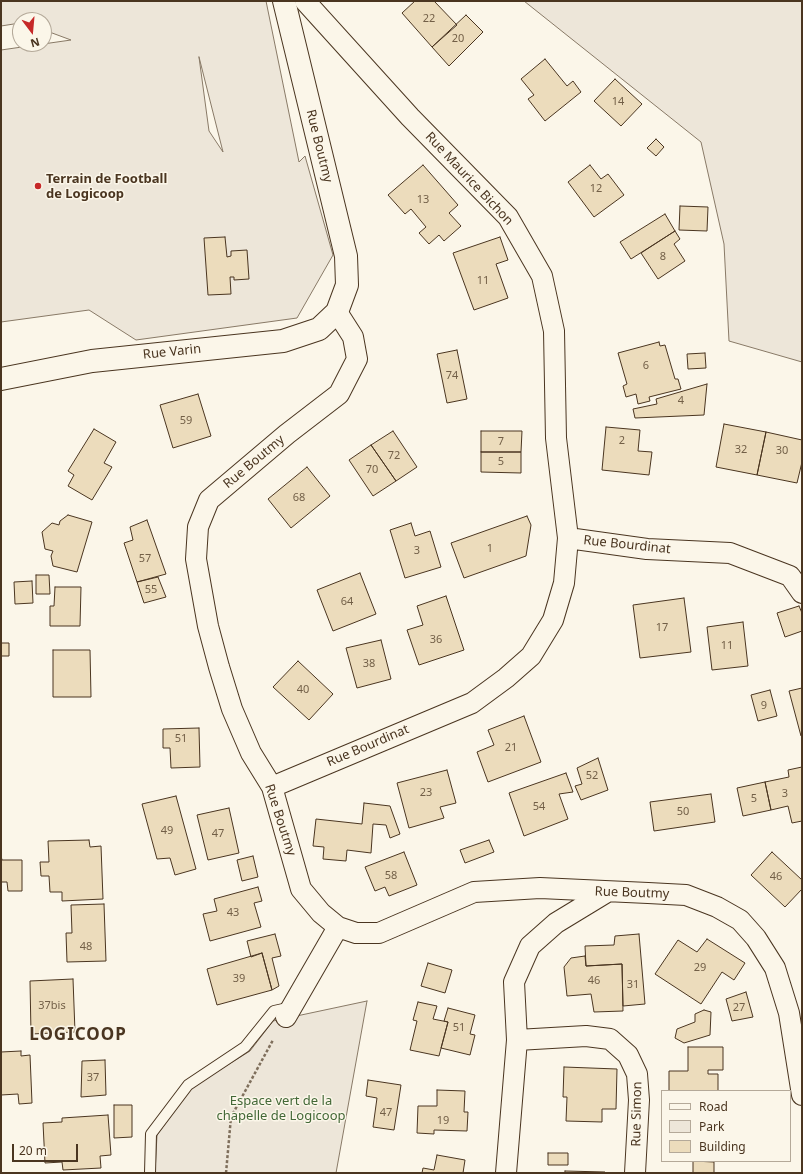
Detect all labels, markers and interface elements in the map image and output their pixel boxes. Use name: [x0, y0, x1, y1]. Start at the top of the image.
north arrow: [12, 12, 52, 52]
house number: 22: [423, 12, 435, 26]
house number: 20: [452, 32, 464, 46]
text: N: [29, 35, 42, 51]
house number: 14: [612, 95, 624, 109]
street label: Rue Boutmy: [302, 108, 336, 184]
street label: Rue Maurice Bichon: [422, 129, 516, 229]
place label: Terrain de Football de Logicoop: [46, 171, 167, 202]
marker: Terrain de Football de Logicoop: [33, 181, 43, 191]
house number: 12: [590, 182, 602, 196]
house number: 13: [417, 193, 429, 207]
house number: 8: [660, 250, 666, 264]
house number: 11: [477, 274, 489, 288]
street label: Rue Varin: [142, 341, 202, 363]
house number: 6: [643, 359, 649, 373]
house number: 74: [446, 369, 458, 383]
house number: 4: [678, 394, 684, 408]
house number: 59: [180, 414, 192, 428]
street label: Rue Boutmy: [220, 432, 288, 492]
house number: 2: [619, 434, 625, 448]
house number: 7: [498, 435, 504, 449]
house number: 32: [735, 443, 747, 457]
house number: 30: [776, 444, 788, 458]
house number: 72: [388, 449, 400, 463]
house number: 5: [498, 455, 504, 469]
house number: 70: [366, 463, 378, 477]
house number: 68: [293, 491, 305, 505]
street label: Rue Bourdinat: [583, 533, 671, 557]
house number: 1: [487, 542, 493, 556]
house number: 3: [414, 544, 420, 558]
house number: 57: [139, 552, 151, 566]
house number: 55: [145, 583, 157, 597]
house number: 64: [341, 595, 353, 609]
house number: 17: [656, 621, 668, 635]
house number: 36: [430, 633, 442, 647]
house number: 11: [721, 639, 733, 653]
house number: 38: [363, 657, 375, 671]
house number: 40: [297, 683, 309, 697]
house number: 9: [761, 699, 767, 713]
street label: Rue Bourdinat: [325, 722, 411, 770]
house number: 51: [175, 732, 187, 746]
house number: 21: [505, 741, 517, 755]
house number: 52: [586, 769, 598, 783]
street label: Rue Boutmy: [261, 782, 299, 858]
house number: 23: [420, 786, 432, 800]
house number: 3: [782, 787, 788, 801]
house number: 5: [751, 792, 757, 806]
house number: 54: [533, 800, 545, 814]
house number: 50: [677, 805, 689, 819]
house number: 49: [161, 824, 173, 838]
house number: 47: [212, 827, 224, 841]
house number: 58: [385, 869, 397, 883]
house number: 46: [770, 870, 782, 884]
street label: Rue Boutmy: [594, 884, 670, 902]
house number: 43: [227, 906, 239, 920]
house number: 48: [80, 940, 92, 954]
house number: 29: [694, 961, 706, 975]
house number: 39: [233, 972, 245, 986]
house number: 46: [588, 974, 600, 988]
house number: 31: [627, 978, 639, 992]
house number: 37bis: [38, 999, 66, 1013]
house number: 27: [733, 1001, 745, 1015]
house number: 51: [453, 1021, 465, 1035]
district label: LOGICOOP: [29, 1025, 127, 1045]
house number: 37: [87, 1071, 99, 1085]
street label: Rue Simon: [629, 1081, 645, 1147]
legend: [661, 1090, 791, 1162]
park label: Espace vert de la chapelle de Logicoop: [216, 1093, 346, 1124]
text: Road: [699, 1098, 728, 1115]
house number: 47: [380, 1106, 392, 1120]
house number: 19: [437, 1114, 449, 1128]
text: Park: [699, 1118, 724, 1135]
scale bar: [14, 1136, 80, 1162]
text: Building: [699, 1138, 746, 1155]
text: 20 m: [19, 1142, 47, 1159]

